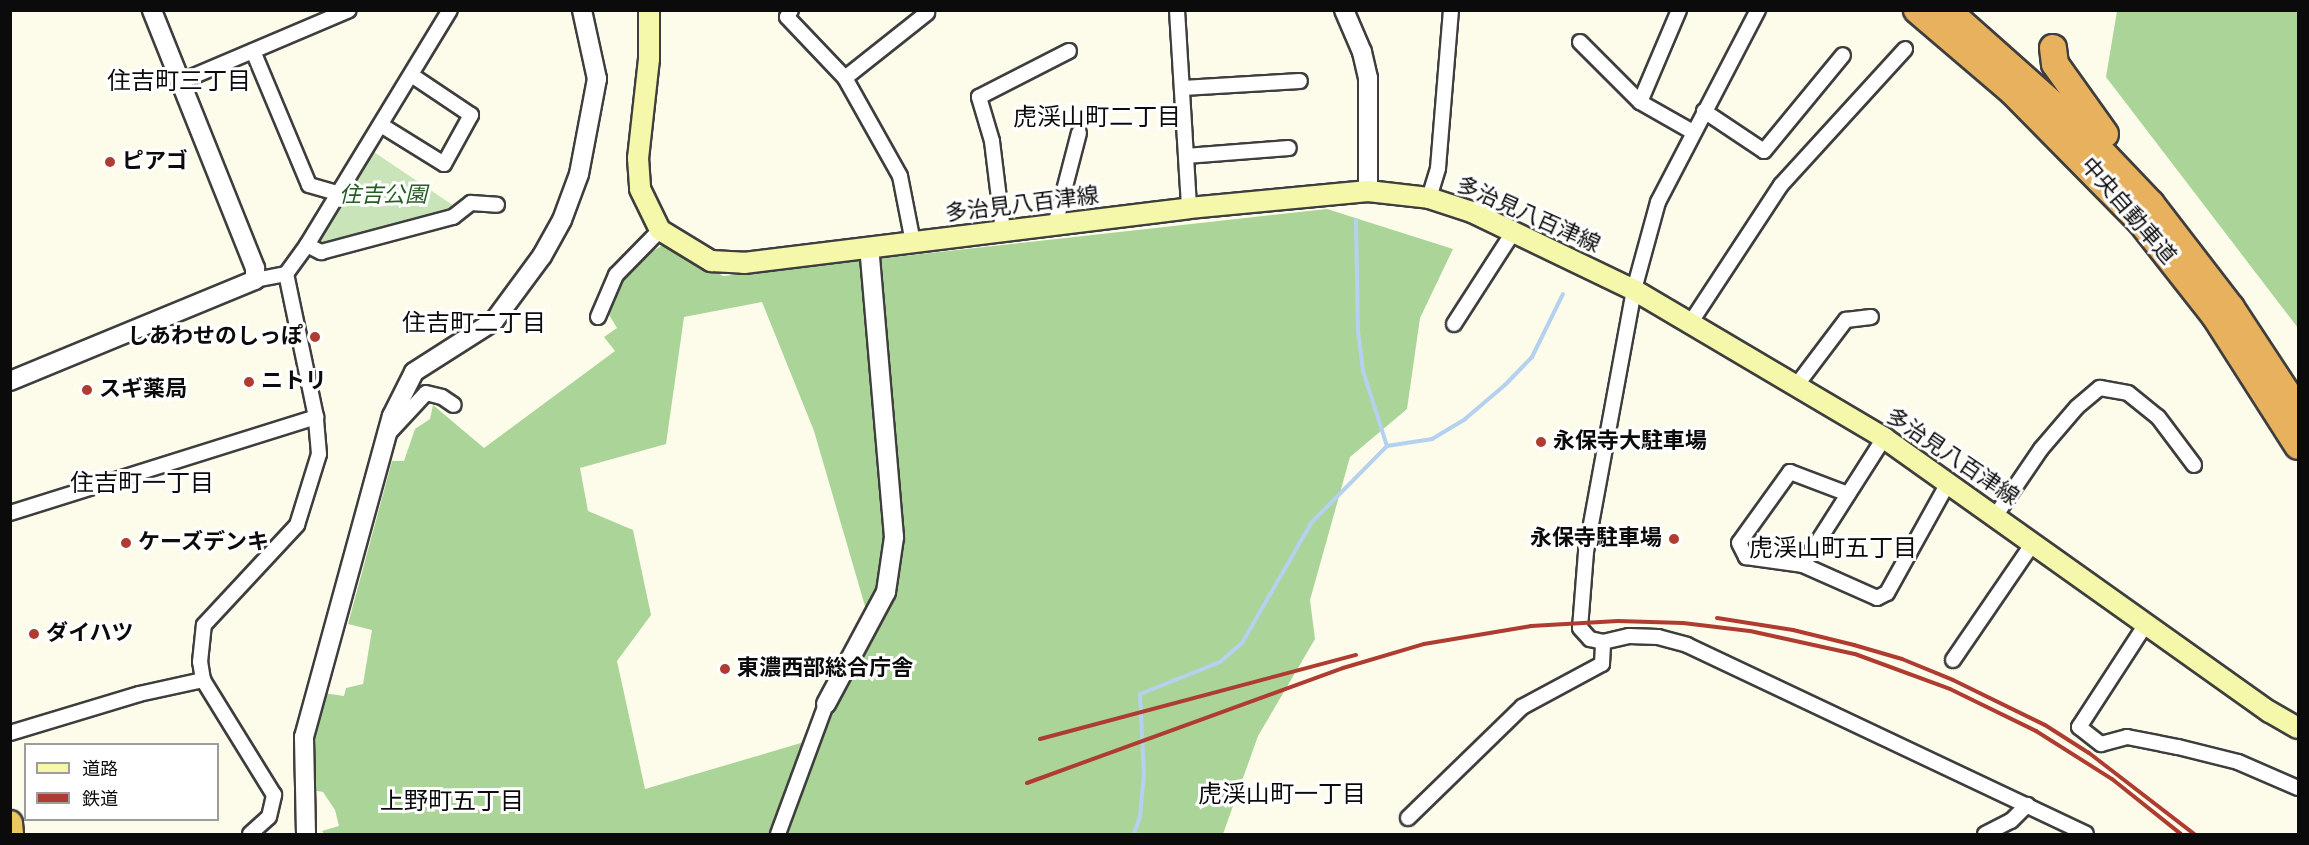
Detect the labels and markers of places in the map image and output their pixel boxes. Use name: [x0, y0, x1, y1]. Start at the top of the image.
place label: ピアゴ: [122, 149, 188, 175]
marker: ピアゴ: [103, 155, 117, 169]
place label: しあわせのしっぽ: [127, 324, 303, 350]
marker: しあわせのしっぽ: [308, 330, 322, 344]
place label: ニトリ: [261, 369, 327, 395]
marker: ニトリ: [242, 375, 256, 389]
place label: スギ薬局: [99, 377, 187, 403]
marker: スギ薬局: [80, 383, 94, 397]
place label: 永保寺大駐車場: [1553, 429, 1707, 455]
marker: 永保寺大駐車場: [1534, 435, 1548, 449]
place label: 永保寺駐車場: [1530, 526, 1662, 552]
place label: ケーズデンキ: [138, 530, 270, 556]
marker: 永保寺駐車場: [1667, 532, 1681, 546]
marker: ケーズデンキ: [119, 536, 133, 550]
place label: ダイハツ: [46, 621, 134, 647]
marker: ダイハツ: [27, 627, 41, 641]
place label: 東濃西部総合庁舎: [737, 656, 913, 682]
marker: 東濃西部総合庁舎: [718, 662, 732, 676]

